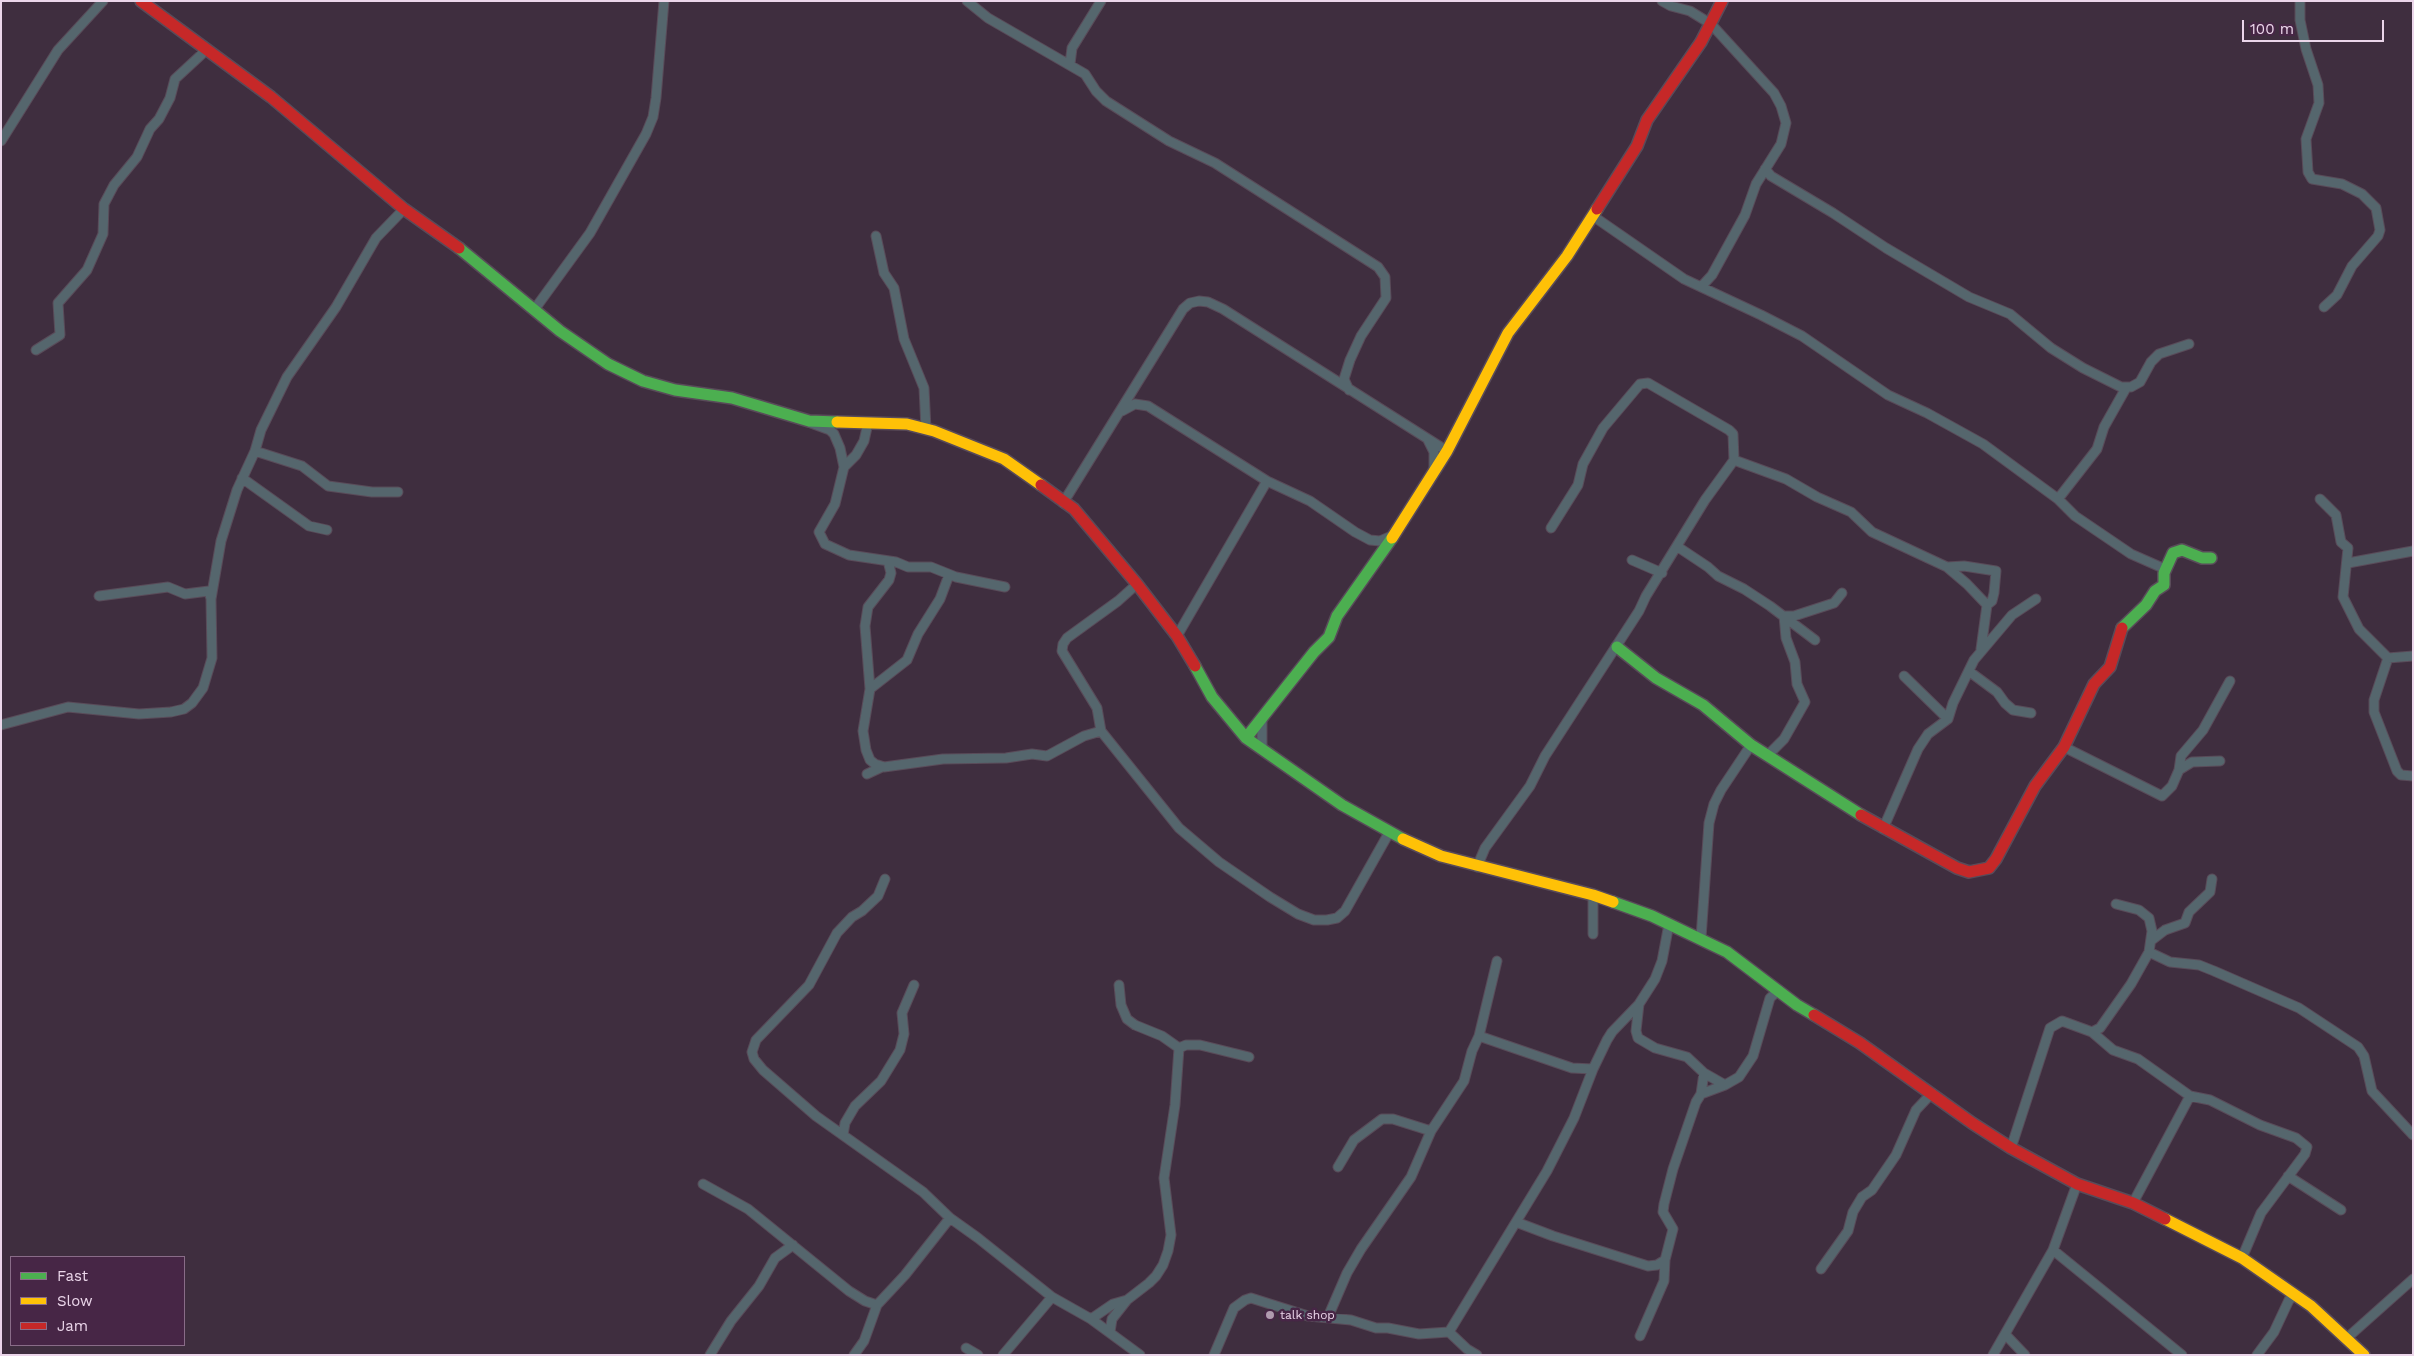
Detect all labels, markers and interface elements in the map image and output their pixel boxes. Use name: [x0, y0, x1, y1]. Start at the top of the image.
scale bar: [2244, 10, 2386, 42]
text: 100 m: [2250, 20, 2294, 38]
legend: [10, 1256, 185, 1346]
text: Fast: [57, 1267, 88, 1285]
text: Slow: [57, 1292, 93, 1310]
place label: talk shop: [1280, 1308, 1335, 1322]
marker: talk shop: [1264, 1309, 1276, 1321]
text: Jam: [57, 1317, 88, 1335]

